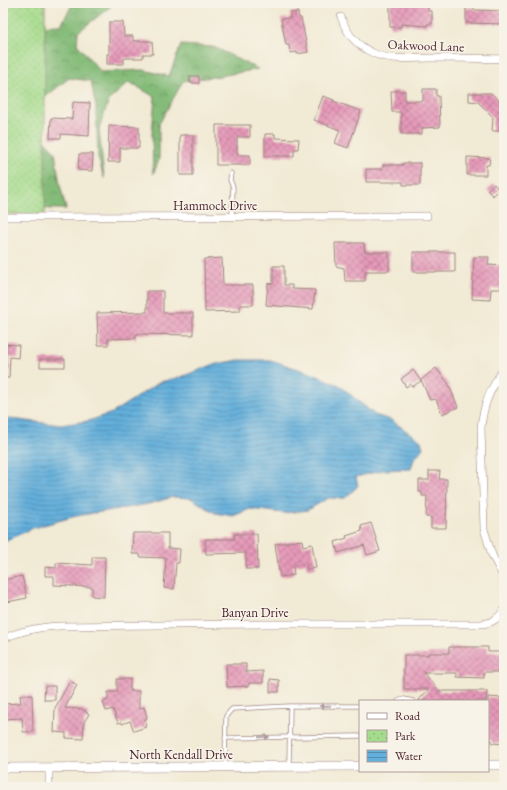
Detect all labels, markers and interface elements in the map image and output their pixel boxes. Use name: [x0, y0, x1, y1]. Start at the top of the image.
street label: Oakwood Lane: [387, 36, 465, 55]
street label: Hammock Drive: [173, 197, 257, 214]
street label: Banyan Drive: [221, 604, 289, 621]
legend: [359, 700, 489, 772]
one-way arrow: [318, 703, 331, 709]
text: Road: [395, 708, 421, 724]
text: Park: [395, 728, 416, 744]
one-way arrow: [258, 734, 271, 740]
street label: North Kendall Drive: [129, 746, 233, 763]
text: Water: [395, 748, 422, 764]

